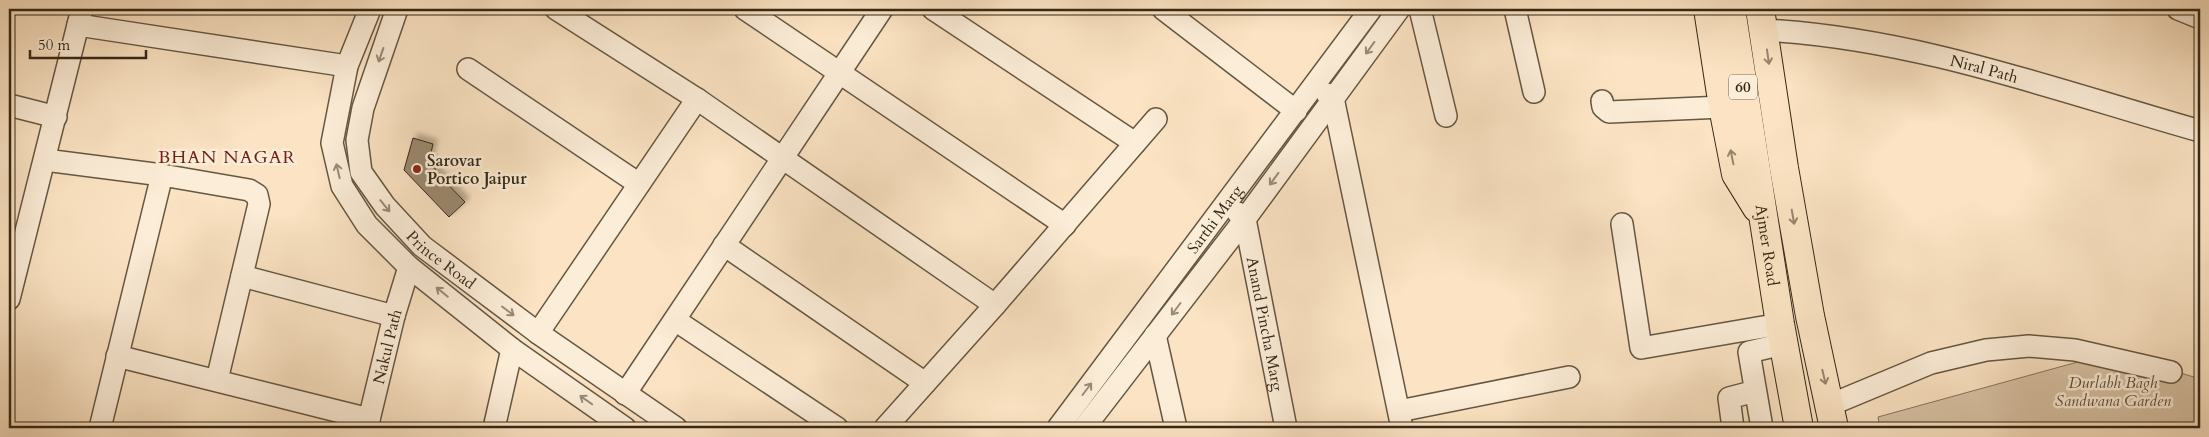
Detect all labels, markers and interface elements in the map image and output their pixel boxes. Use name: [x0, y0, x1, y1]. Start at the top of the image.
scale bar: [30, 28, 146, 60]
text: 50 m: [38, 35, 70, 55]
one-way arrow: [1364, 41, 1375, 54]
one-way arrow: [376, 47, 386, 63]
one-way arrow: [1763, 49, 1773, 65]
street label: Niral Path: [1948, 50, 2021, 89]
road number: 60: [1729, 74, 1757, 100]
district label: BHAN NAGAR: [158, 145, 296, 170]
one-way arrow: [1727, 149, 1737, 165]
place label: Sarovar Portico Jaipur: [427, 150, 527, 190]
one-way arrow: [333, 163, 342, 179]
marker: Sarovar Portico Jaipur: [411, 163, 423, 175]
one-way arrow: [1269, 172, 1279, 186]
street label: Sarthi Marg: [1182, 181, 1248, 258]
one-way arrow: [380, 199, 391, 212]
street label: Ajmer Road: [1750, 203, 1784, 288]
one-way arrow: [1788, 209, 1798, 225]
street label: Prince Road: [401, 226, 480, 295]
street label: Anand Pincha Marg: [1241, 255, 1289, 393]
one-way arrow: [435, 287, 448, 298]
one-way arrow: [1171, 302, 1181, 316]
street label: Nakul Path: [368, 306, 408, 386]
one-way arrow: [501, 306, 515, 316]
one-way arrow: [1820, 368, 1829, 384]
park label: Durlabh Bagh Sandwana Garden: [2055, 372, 2171, 412]
one-way arrow: [1082, 382, 1092, 396]
one-way arrow: [579, 395, 593, 405]

